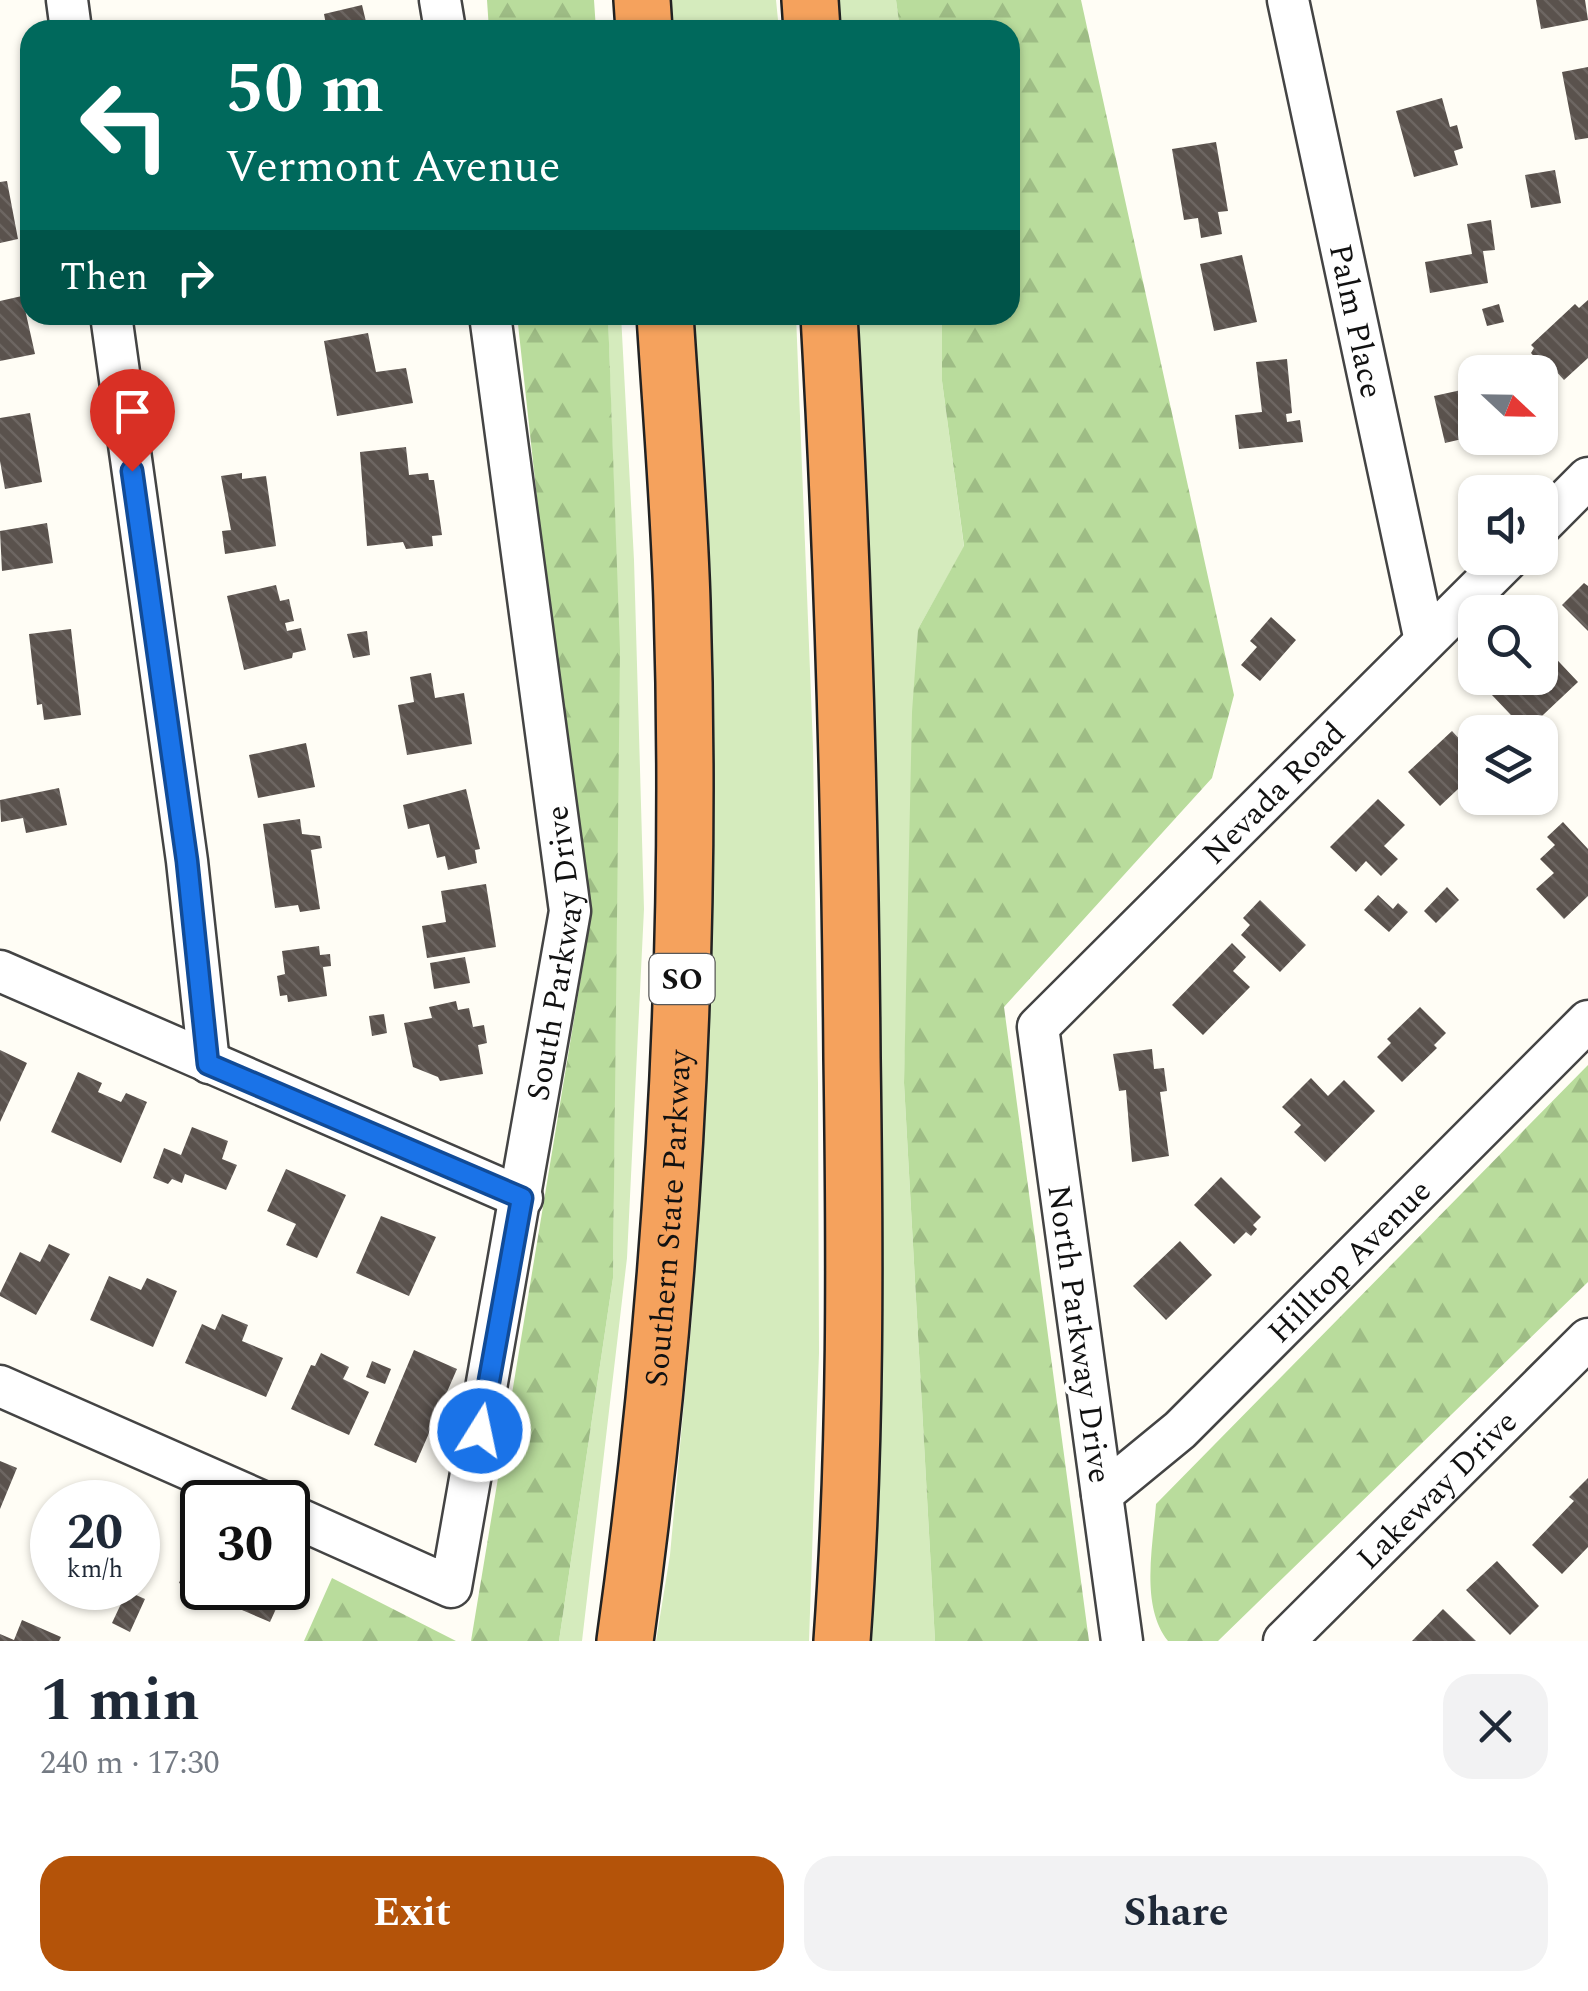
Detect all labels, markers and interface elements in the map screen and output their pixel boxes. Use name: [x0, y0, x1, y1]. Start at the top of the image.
text: 50 m: [225, 37, 384, 143]
icon: left: [60, 60, 190, 190]
text: Vermont Avenue: [225, 133, 561, 202]
street label: Palm Place: [1315, 239, 1395, 403]
text: Then: [60, 249, 148, 307]
icon: right: [168, 250, 223, 305]
north arrow: [1458, 355, 1558, 455]
map controls: [1458, 355, 1558, 815]
pin: [90, 369, 175, 472]
icon: arrive: [105, 384, 160, 439]
button: sound: [1458, 475, 1558, 575]
button: search: [1458, 595, 1558, 695]
street label: Nevada Road: [1191, 711, 1358, 877]
button: layers: [1458, 715, 1558, 815]
street label: South Parkway Drive: [514, 802, 596, 1105]
road number: SO: [650, 954, 714, 1004]
street label: Southern State Parkway: [632, 1047, 705, 1389]
street label: Hilltop Avenue: [1257, 1168, 1443, 1355]
street label: North Parkway Drive: [1033, 1182, 1124, 1487]
position arrow: [428, 1379, 532, 1483]
street label: Lakeway Drive: [1346, 1399, 1529, 1582]
speed limit sign: 30: [180, 1480, 310, 1610]
text: 20: [67, 1495, 123, 1571]
text: km/h: [67, 1551, 123, 1589]
text: 1 min: [40, 1655, 200, 1747]
button: close: [1443, 1674, 1548, 1779]
text: 240 m · 17:30: [40, 1739, 220, 1788]
button: Exit: [40, 1856, 784, 1971]
button: Share: [804, 1856, 1548, 1971]

